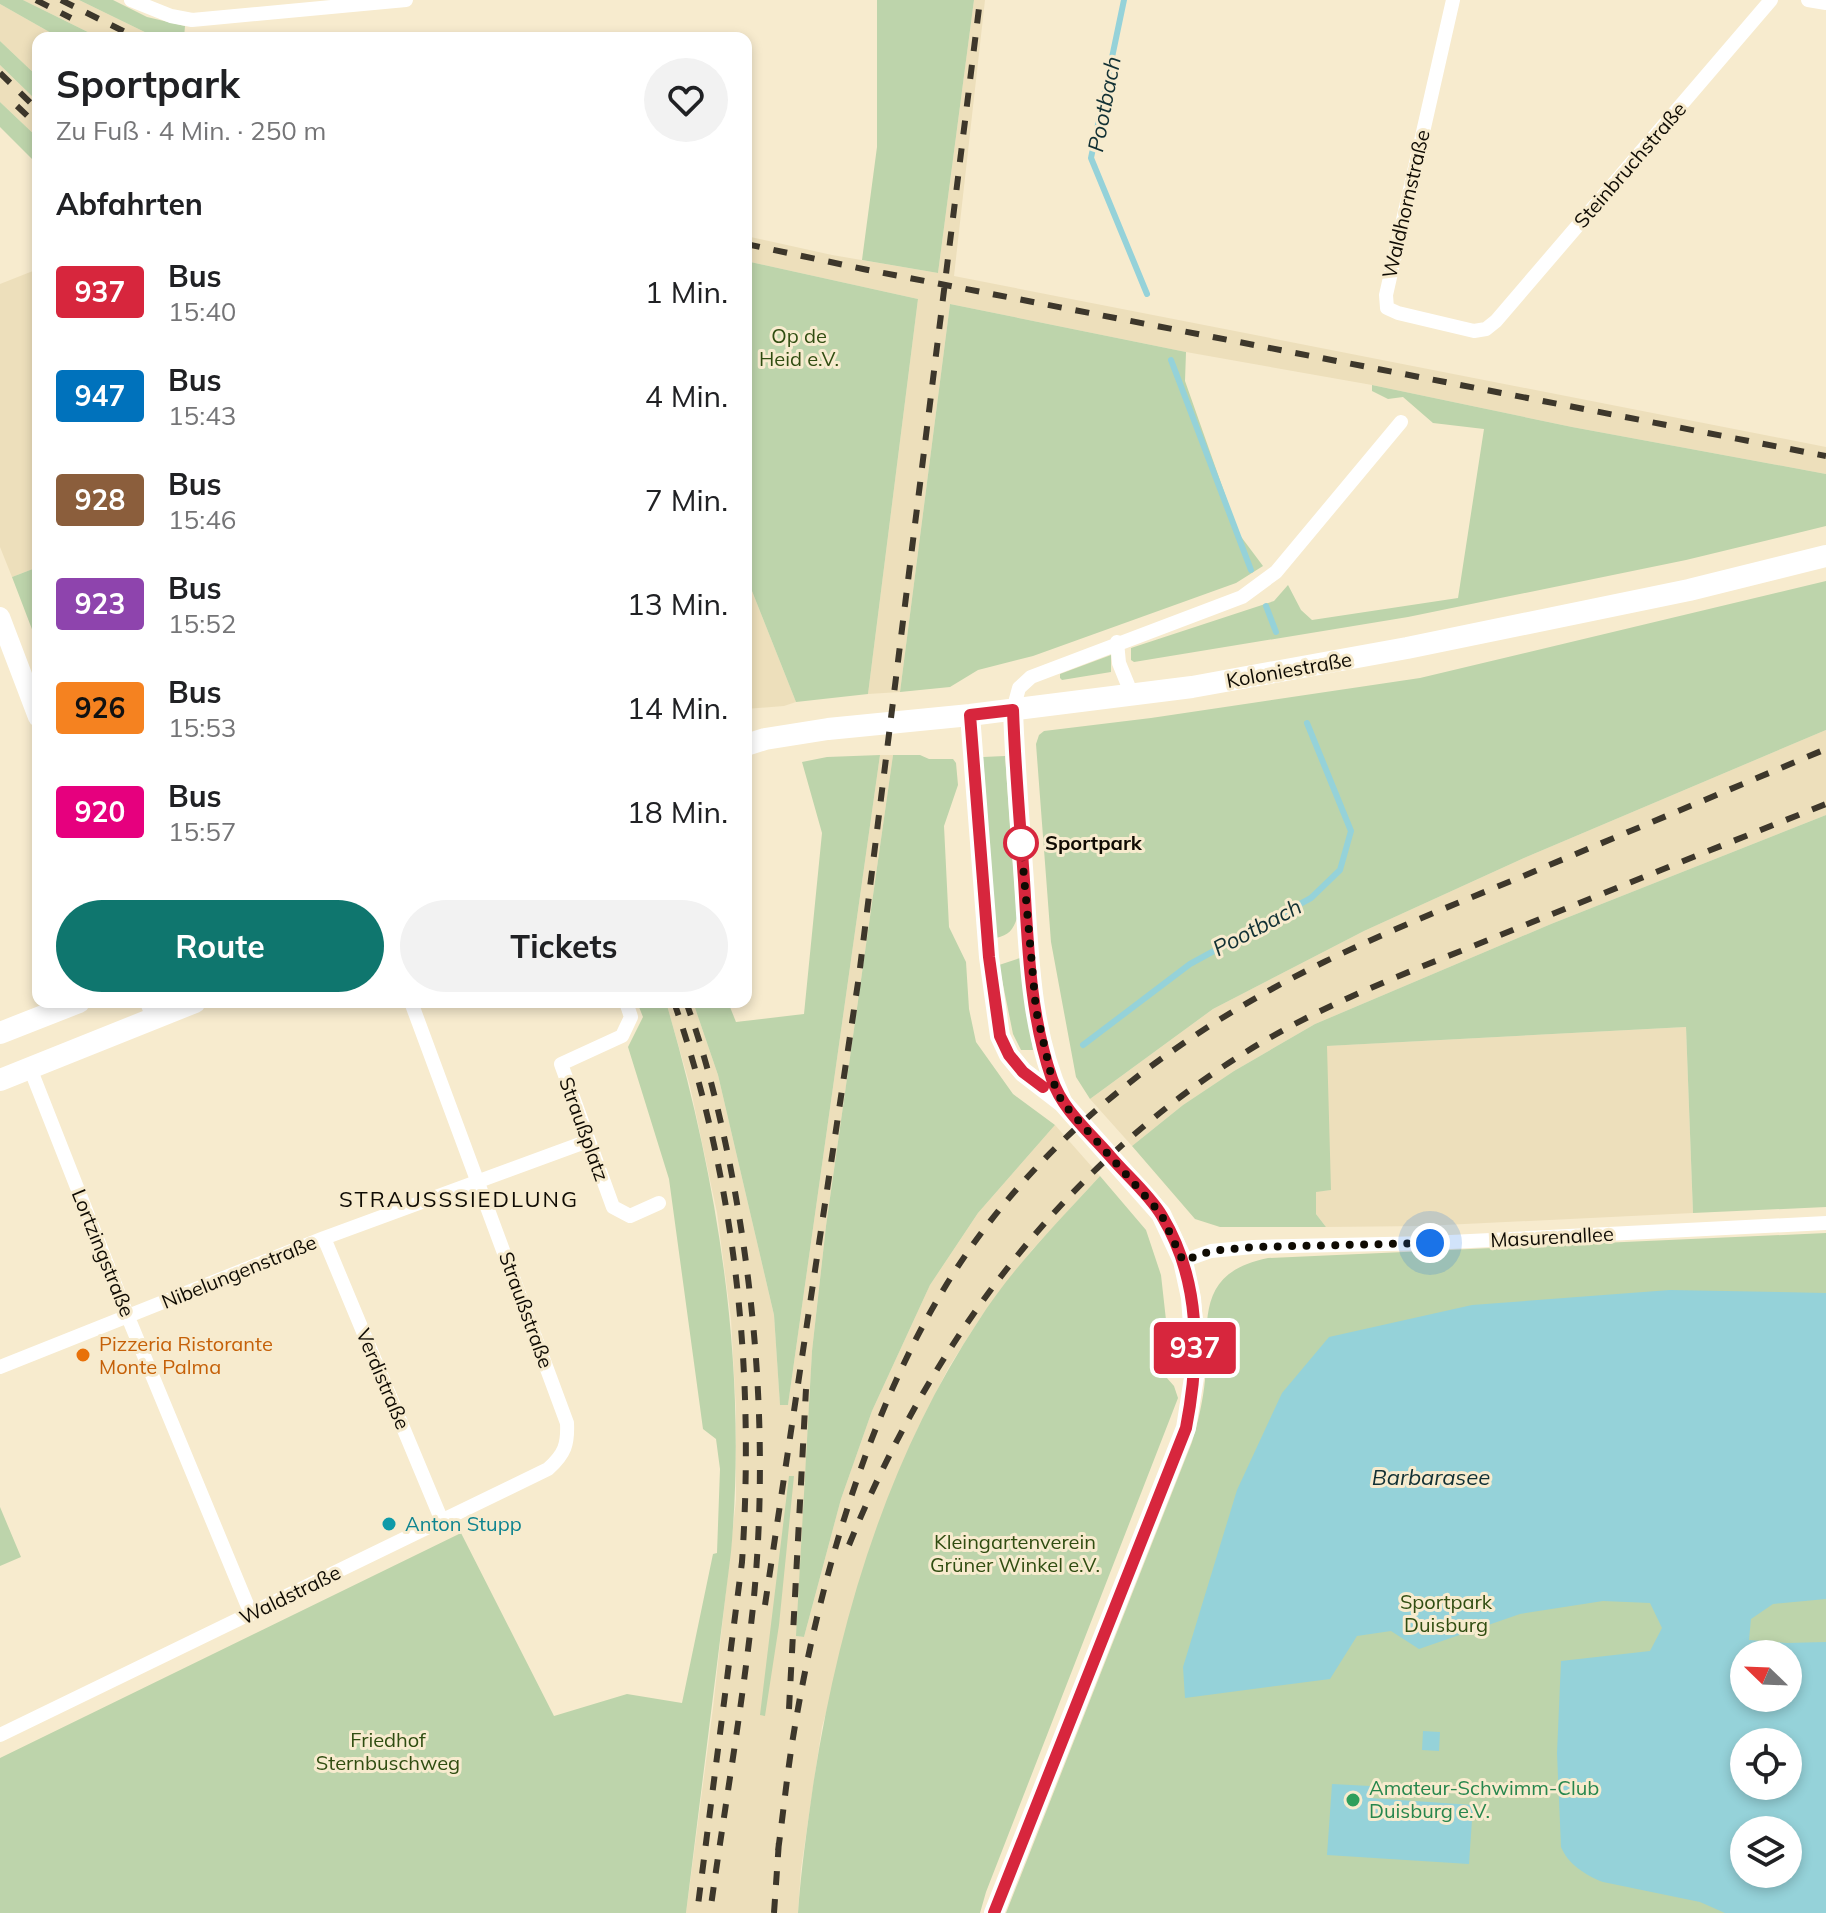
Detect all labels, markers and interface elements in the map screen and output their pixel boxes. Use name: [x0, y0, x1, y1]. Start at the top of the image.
water label: Pootbach: [1081, 54, 1127, 154]
button: heart: [644, 58, 728, 142]
text: Sportpark: [56, 60, 240, 108]
street label: Steinbruchstraße: [1568, 97, 1691, 233]
text: Zu Fuß · 4 Min. · 250 m: [56, 114, 326, 147]
street label: Waldhornstraße: [1376, 127, 1435, 281]
text: Abfahrten: [56, 185, 203, 223]
text: Bus: [168, 257, 222, 295]
text: 1 Min.: [645, 273, 728, 311]
text: 937: [75, 274, 125, 309]
text: 15:40: [168, 295, 236, 328]
park label: Op de Heid e.V.: [759, 323, 839, 371]
text: Bus: [168, 361, 222, 399]
text: 4 Min.: [645, 377, 728, 415]
text: 947: [75, 378, 125, 413]
text: 15:43: [168, 399, 236, 432]
text: Bus: [168, 465, 222, 503]
text: 7 Min.: [645, 481, 728, 519]
text: 928: [75, 482, 125, 517]
text: 15:46: [168, 503, 236, 536]
text: Bus: [168, 569, 222, 607]
text: 13 Min.: [627, 585, 728, 623]
text: 923: [75, 586, 125, 621]
text: 15:52: [168, 607, 236, 640]
street label: Koloniestraße: [1224, 646, 1354, 693]
text: Bus: [168, 673, 222, 711]
text: 14 Min.: [627, 689, 728, 727]
text: 926: [75, 690, 125, 725]
text: 15:53: [168, 711, 236, 744]
text: Bus: [168, 777, 222, 815]
text: 18 Min.: [627, 793, 728, 831]
text: 920: [75, 794, 125, 829]
text: 15:57: [168, 815, 236, 848]
marker: Sportpark: [1004, 826, 1038, 860]
place label: Sportpark: [1045, 830, 1143, 855]
water label: Pootbach: [1208, 892, 1306, 962]
button: Route: [56, 900, 384, 992]
button: Tickets: [400, 900, 728, 992]
street label: Straußplatz: [554, 1073, 615, 1184]
street label: Lortzingstraße: [66, 1185, 140, 1320]
district label: STRAUSSSIEDLUNG: [339, 1185, 579, 1213]
street label: Masurenallee: [1490, 1221, 1614, 1252]
your location: [1410, 1223, 1450, 1263]
street label: Nibelungenstraße: [158, 1229, 320, 1314]
street label: Straußstraße: [494, 1248, 559, 1372]
line badge: 937: [1149, 1322, 1241, 1374]
street label: Verdistraße: [351, 1325, 416, 1433]
text: 937: [1170, 1330, 1220, 1365]
place label: Pizzeria Ristorante Monte Palma: [99, 1331, 273, 1379]
marker: Pizzeria Ristorante Monte Palma: [74, 1346, 92, 1364]
water label: Barbarasee: [1372, 1463, 1490, 1491]
place label: Anton Stupp: [405, 1511, 522, 1536]
marker: Anton Stupp: [380, 1515, 398, 1533]
park label: Kleingartenverein Grüner Winkel e.V.: [930, 1529, 1100, 1577]
street label: Waldstraße: [235, 1559, 344, 1630]
park label: Sportpark Duisburg: [1400, 1589, 1493, 1637]
north arrow: [1730, 1640, 1802, 1712]
map controls: [1730, 1640, 1802, 1888]
park label: Friedhof Sternbuschweg: [316, 1727, 460, 1775]
button: locate: [1730, 1728, 1802, 1800]
place label: Amateur-Schwimm-Club Duisburg e.V.: [1369, 1775, 1599, 1823]
marker: Amateur-Schwimm-Club Duisburg e.V.: [1344, 1791, 1362, 1809]
button: layers: [1730, 1816, 1802, 1888]

